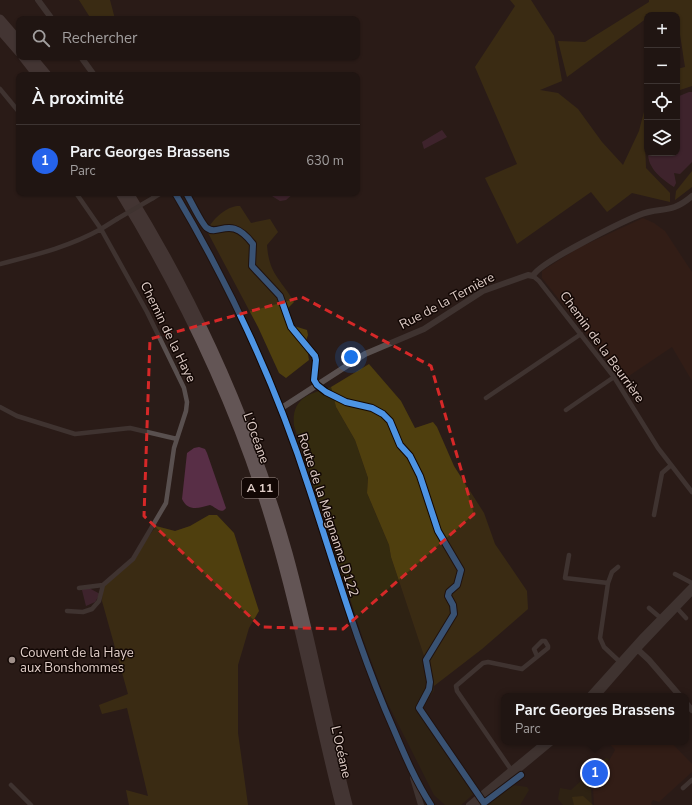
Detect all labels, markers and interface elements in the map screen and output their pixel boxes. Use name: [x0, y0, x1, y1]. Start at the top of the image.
map controls: [644, 12, 680, 156]
button: +: [644, 12, 680, 48]
search box: [16, 16, 360, 60]
icon: search: [30, 27, 52, 49]
text: Rechercher: [62, 28, 137, 48]
button: −: [644, 48, 680, 84]
button: locate: [644, 84, 680, 120]
text: À proximité: [32, 87, 124, 110]
button: layers: [644, 120, 680, 156]
text: Parc Georges Brassens: [70, 142, 230, 162]
text: 1: [41, 152, 49, 170]
text: 630 m: [306, 152, 344, 170]
text: Parc: [70, 162, 95, 180]
street label: Rue de la Ternière: [396, 268, 498, 334]
street label: Chemin de la Haye: [136, 279, 200, 385]
street label: Chemin de la Beurrière: [555, 288, 649, 406]
your location: [341, 347, 361, 367]
street label: L’Océane: [238, 410, 274, 466]
street label: Route de la Meignanne D122: [293, 431, 363, 599]
road number: A 11: [242, 478, 278, 498]
place label: Couvent de la Haye aux Bonshommes: [20, 644, 134, 677]
marker: Couvent de la Haye aux Bonshommes: [7, 655, 17, 665]
popup: [501, 693, 689, 745]
text: Parc Georges Brassens: [515, 700, 675, 720]
text: Parc: [515, 720, 540, 738]
street label: L’Océane: [326, 724, 356, 780]
pin: 1: [582, 758, 608, 788]

